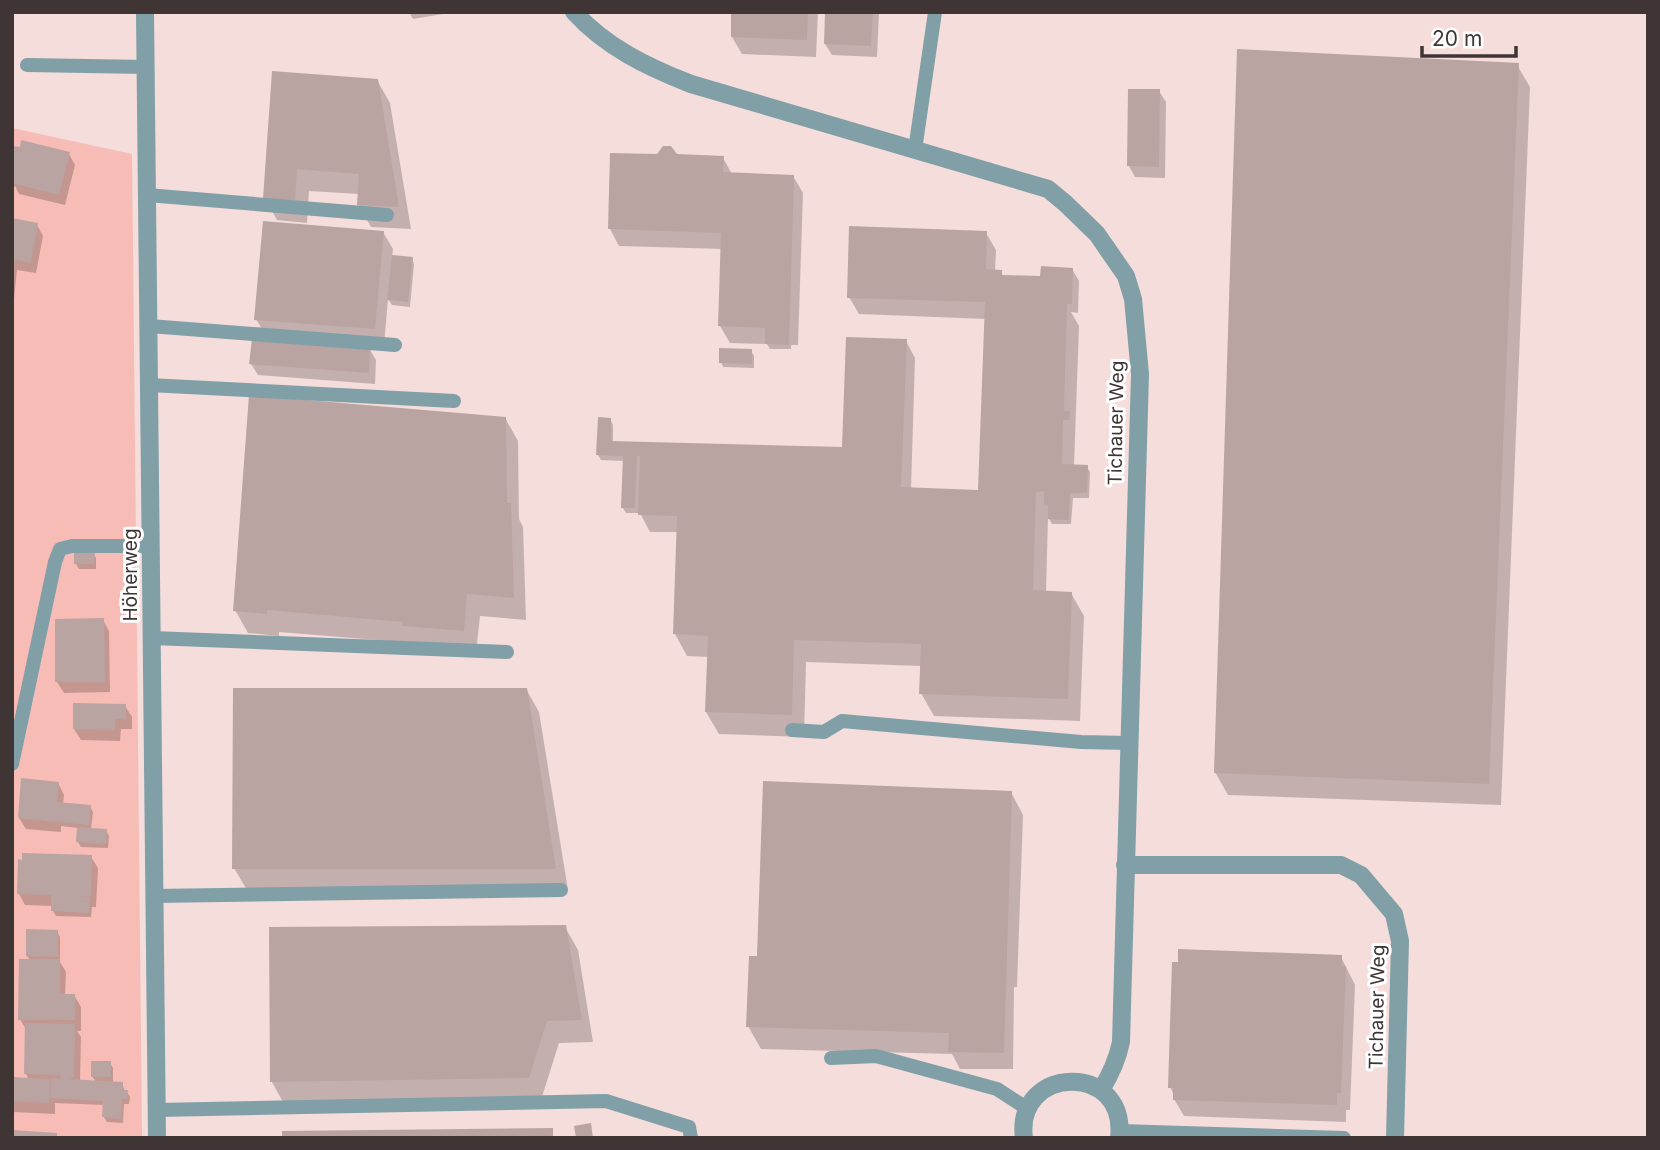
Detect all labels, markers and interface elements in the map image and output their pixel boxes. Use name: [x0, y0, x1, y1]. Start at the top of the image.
scale bar: [1422, 14, 1516, 58]
text: 20 m: [1432, 26, 1482, 51]
street label: Tichauer Weg: [1103, 360, 1129, 486]
street label: Höherweg: [119, 528, 142, 622]
street label: Tichauer Weg: [1364, 944, 1390, 1070]

